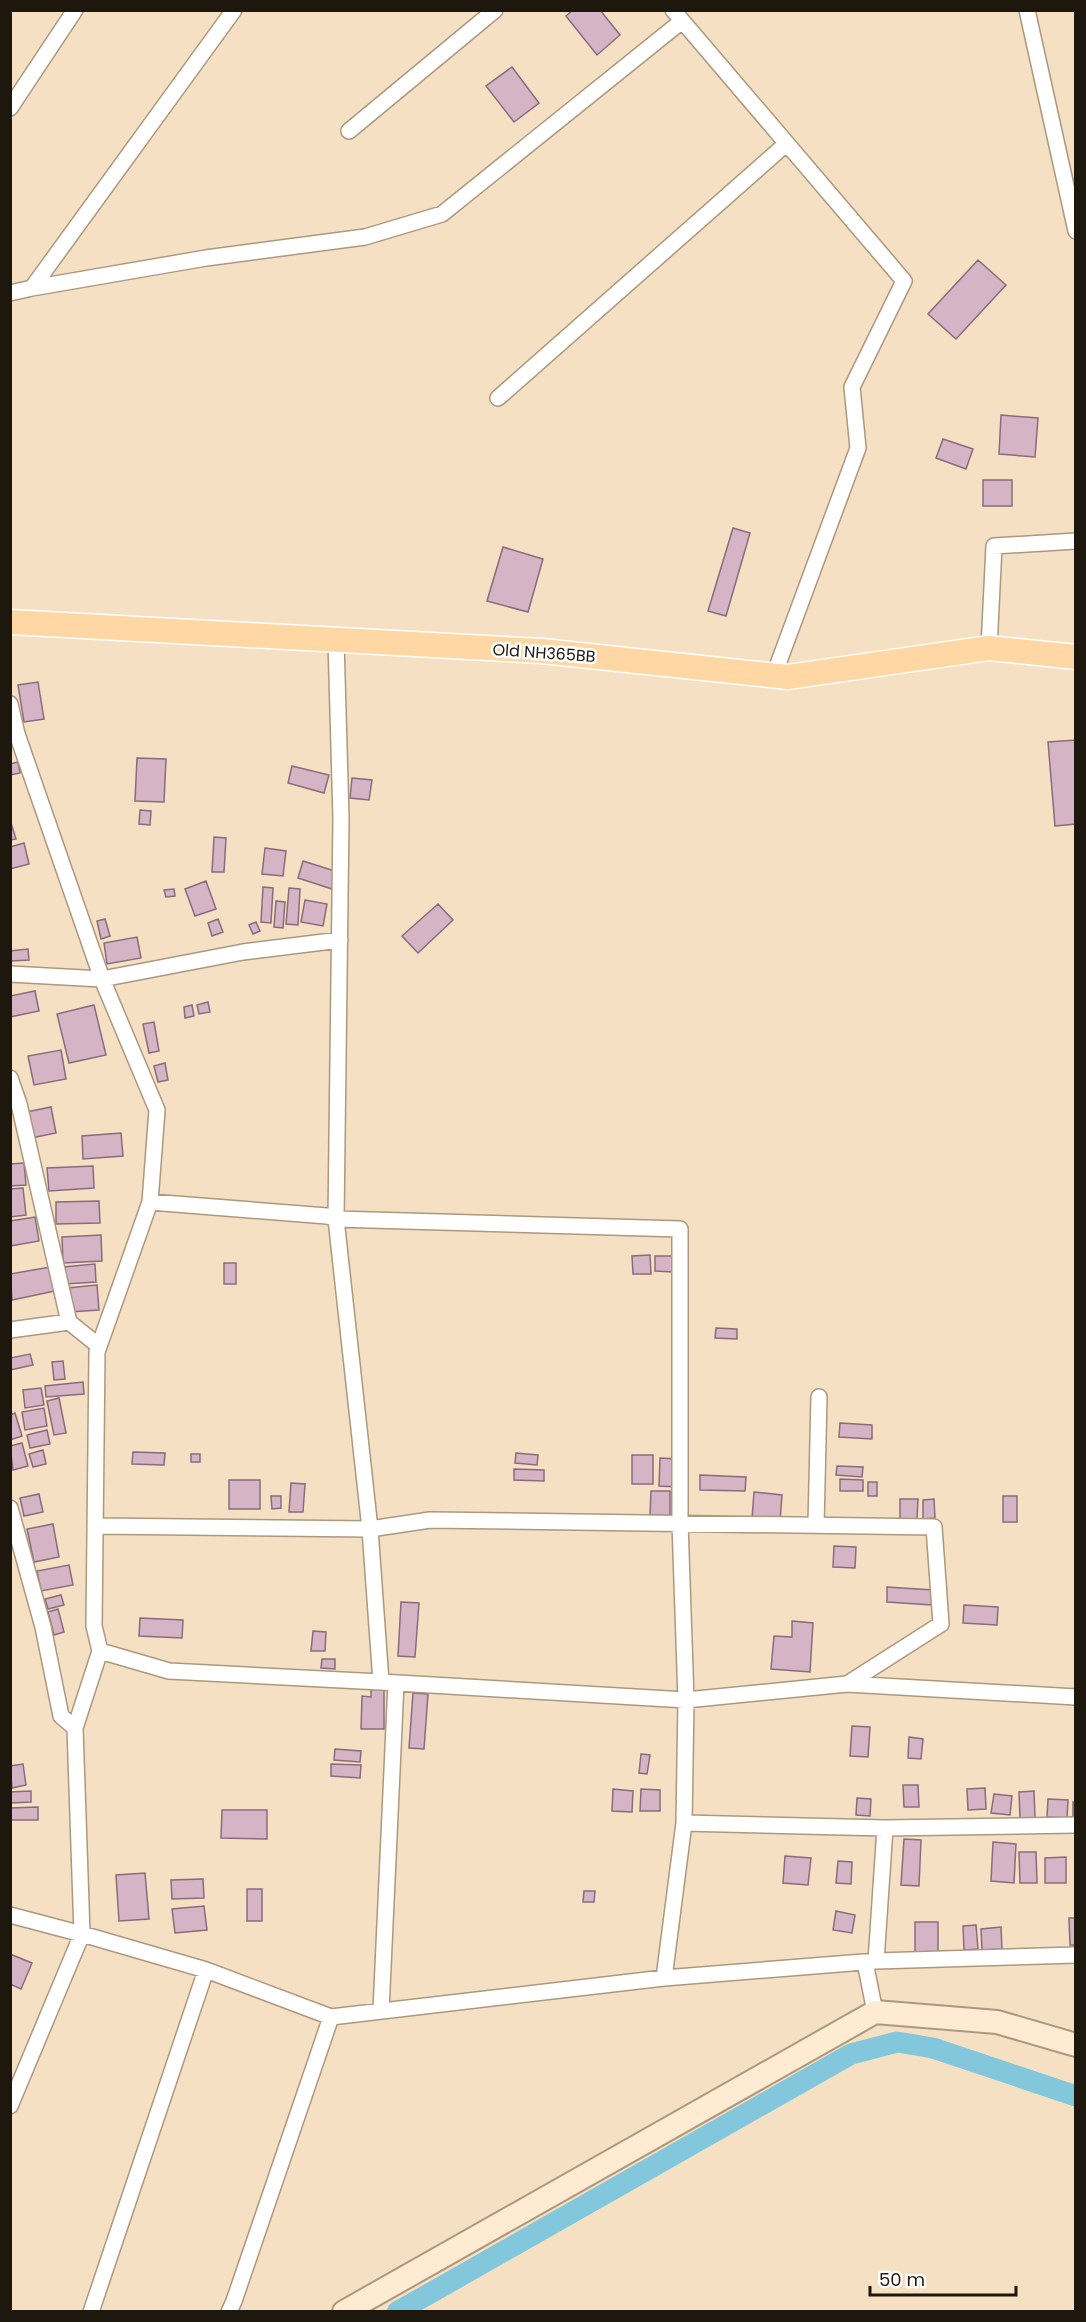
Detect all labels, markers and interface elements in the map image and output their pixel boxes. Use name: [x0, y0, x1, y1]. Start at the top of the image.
street label: Old NH365BB: [492, 638, 596, 668]
scale bar: [870, 2259, 1016, 2297]
text: 50 m: [879, 2267, 925, 2292]

